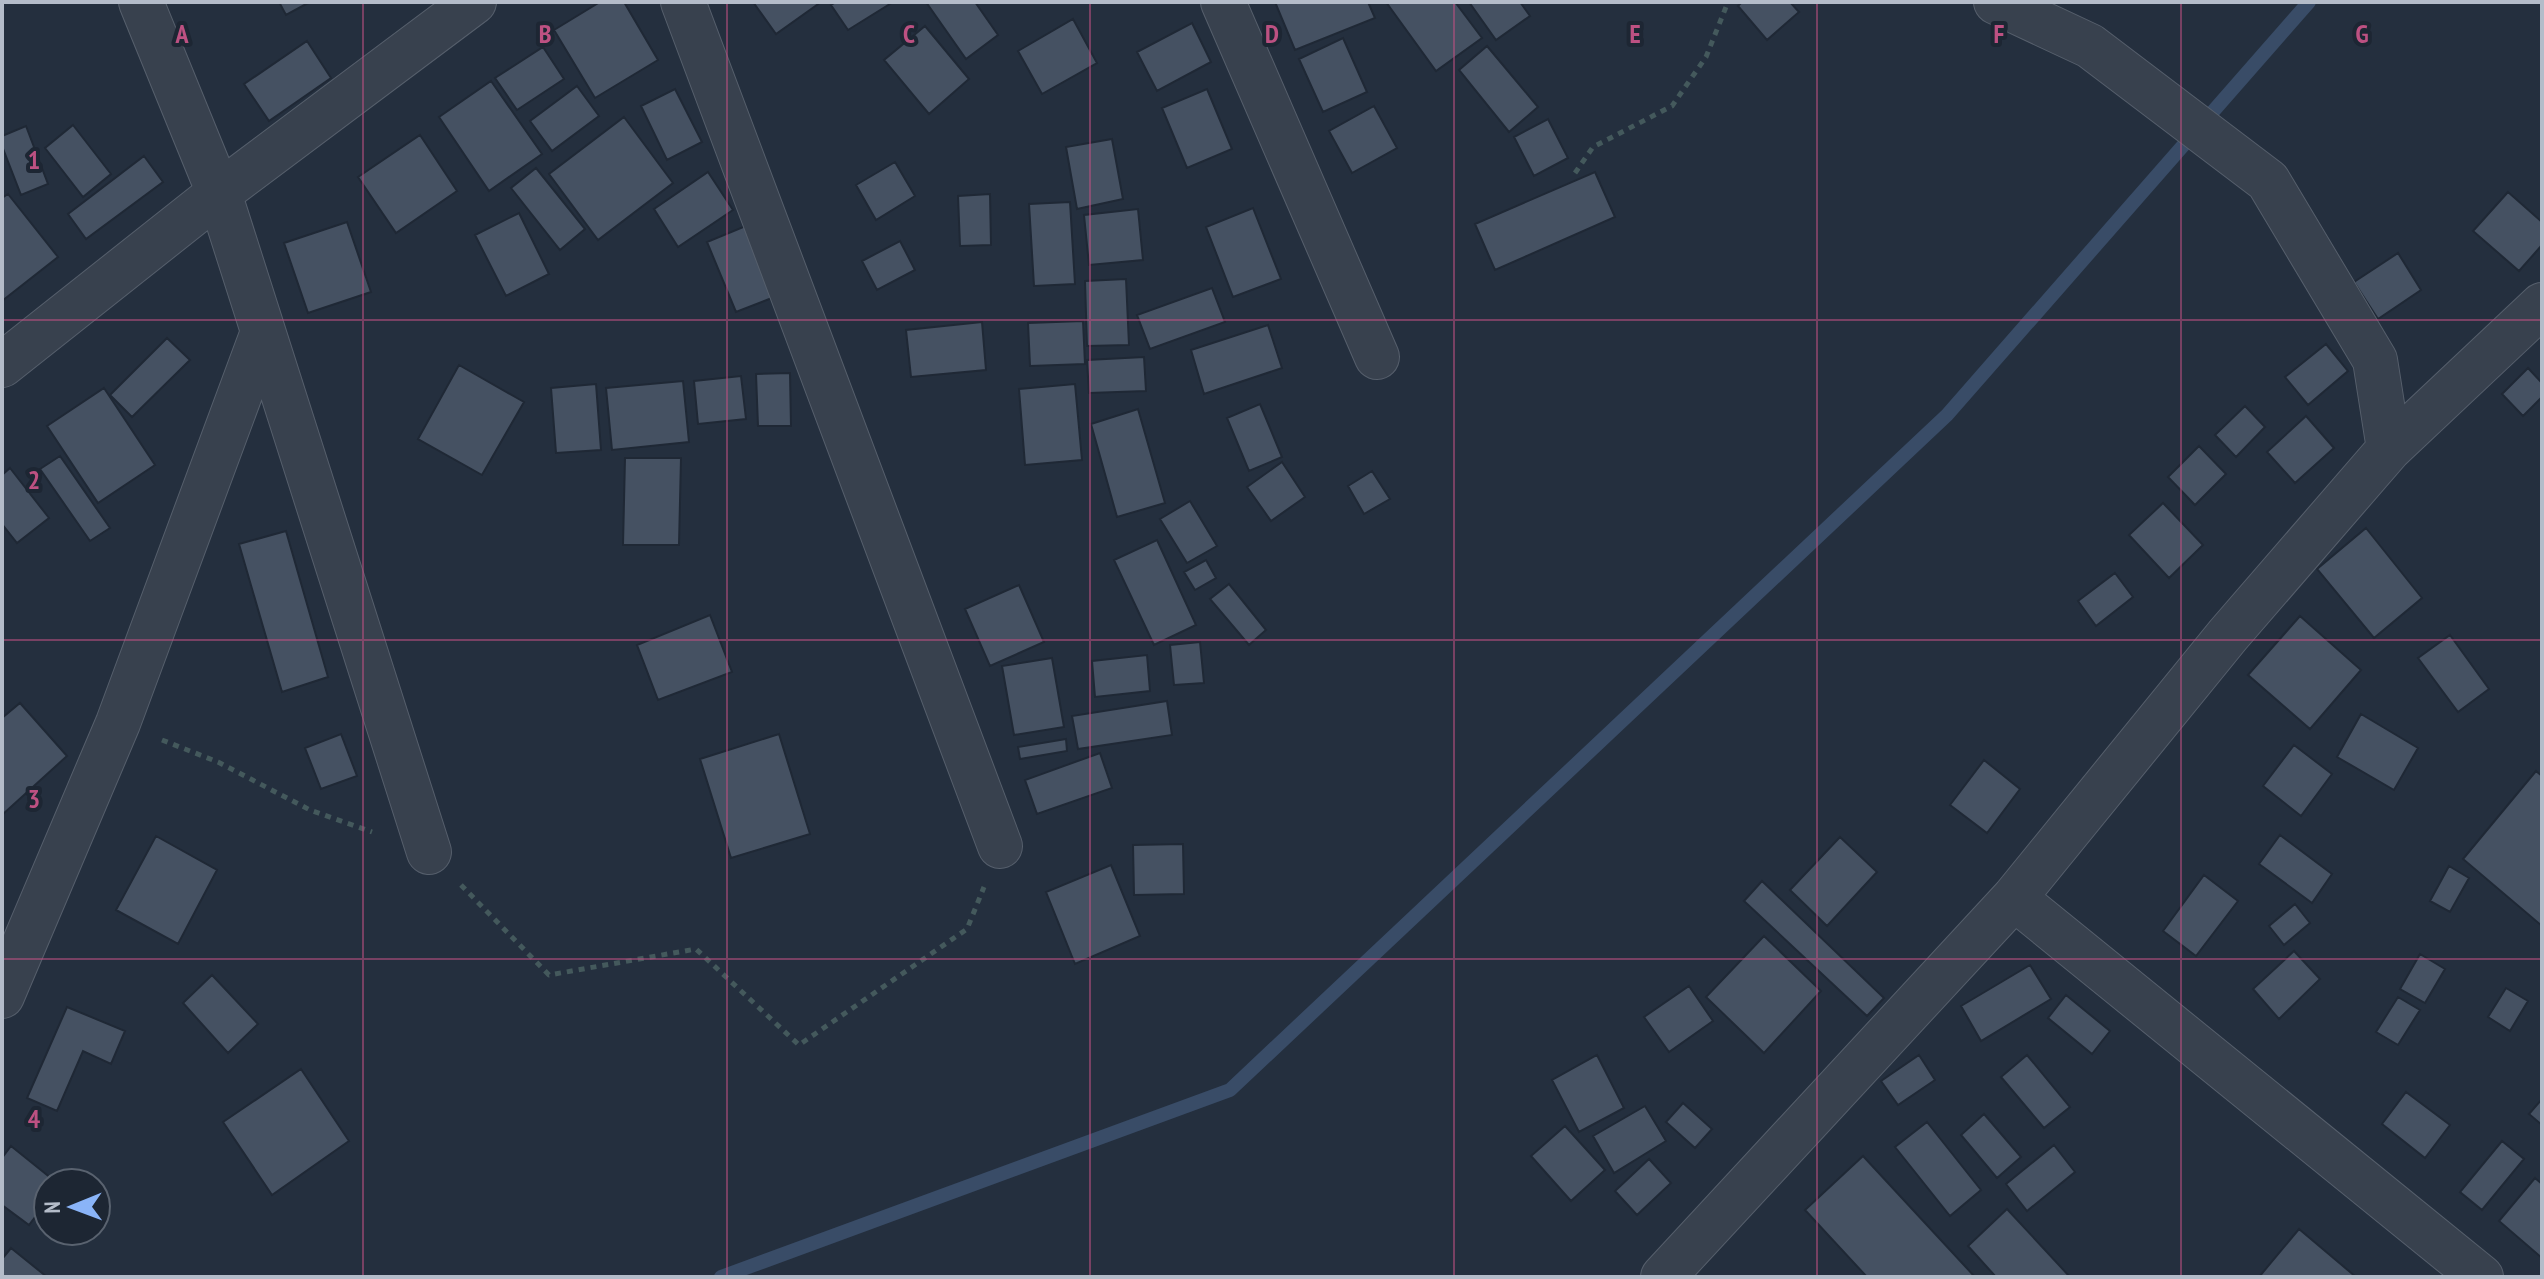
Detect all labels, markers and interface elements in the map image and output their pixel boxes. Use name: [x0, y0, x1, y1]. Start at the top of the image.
text: A: [174, 17, 189, 50]
text: B: [539, 17, 552, 50]
text: C: [903, 17, 915, 50]
text: D: [1265, 17, 1279, 50]
text: E: [1629, 17, 1641, 50]
text: F: [1994, 17, 2005, 50]
text: G: [2355, 17, 2369, 50]
text: 1: [28, 143, 40, 176]
text: 2: [28, 463, 40, 496]
text: 3: [28, 782, 40, 815]
text: 4: [28, 1102, 41, 1135]
north arrow: [32, 1167, 112, 1247]
text: N: [38, 1201, 66, 1214]

